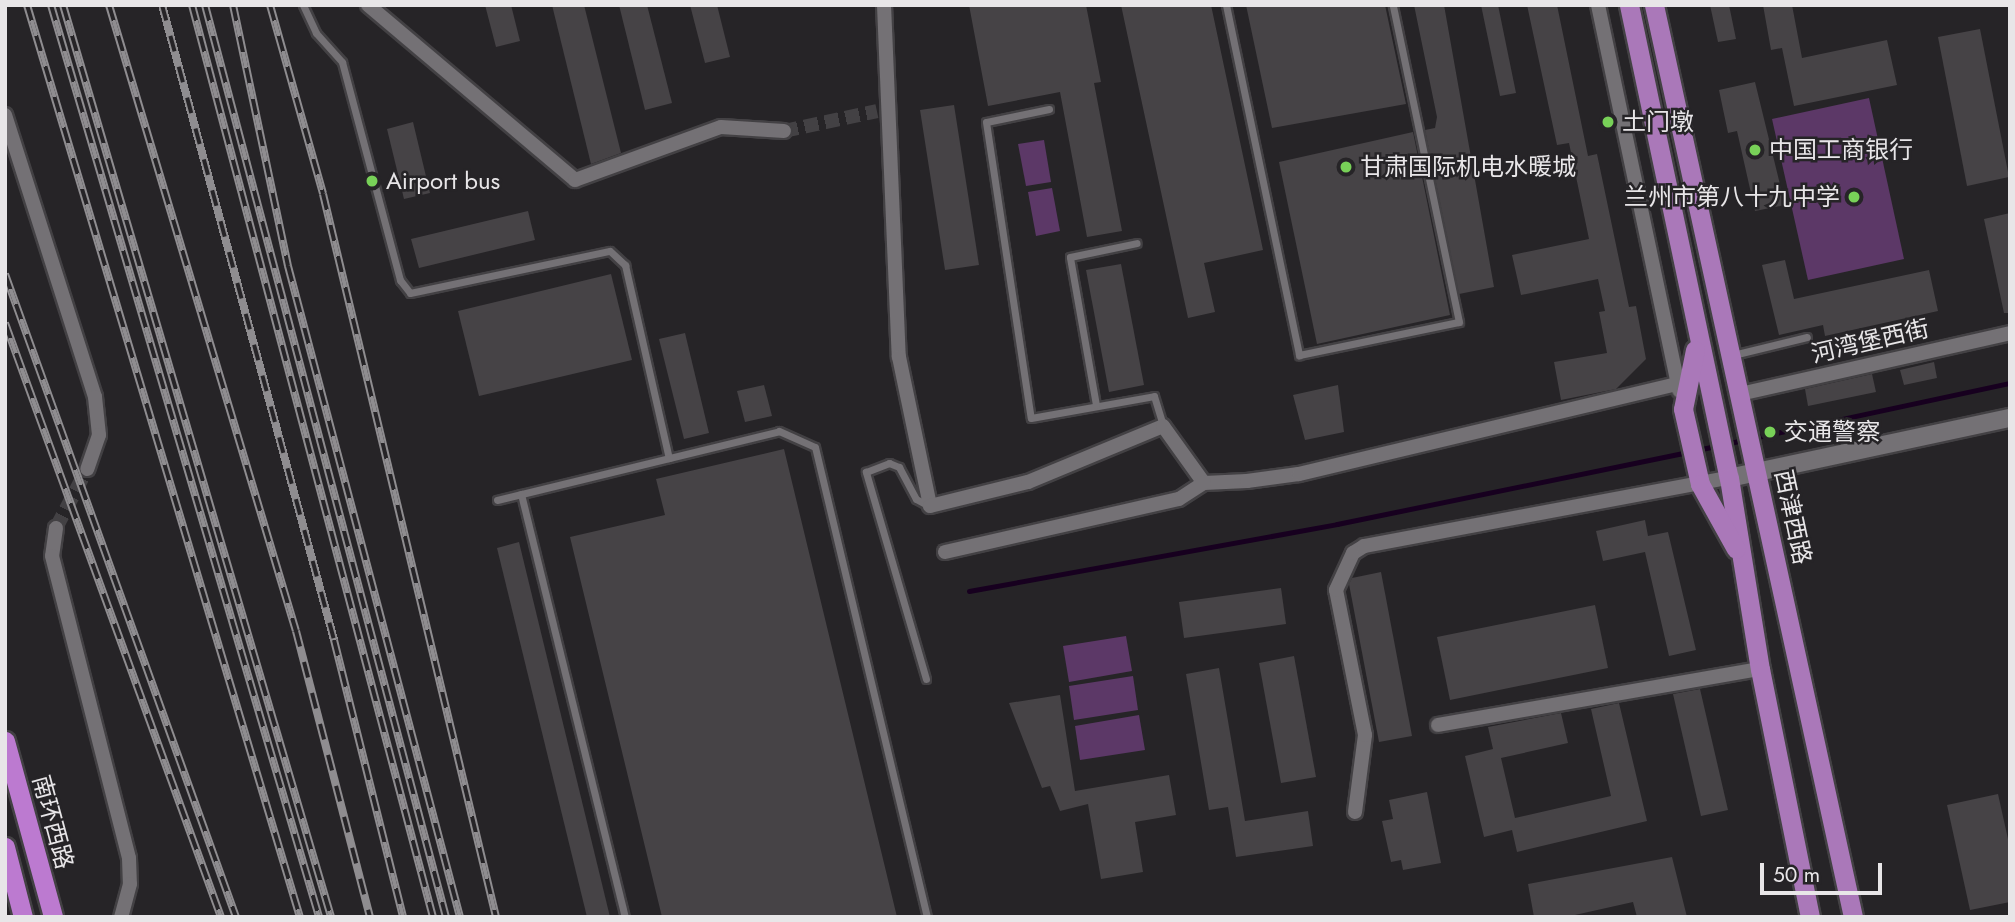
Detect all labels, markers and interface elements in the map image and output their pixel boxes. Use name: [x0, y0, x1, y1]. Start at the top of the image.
place label: 土门墩: [1622, 108, 1694, 136]
marker: 土门墩: [1600, 114, 1616, 130]
place label: 中国工商银行: [1769, 136, 1913, 164]
marker: 中国工商银行: [1747, 142, 1763, 158]
place label: 甘肃国际机电水暖城: [1360, 153, 1576, 181]
marker: 甘肃国际机电水暖城: [1338, 159, 1354, 175]
place label: Airport bus: [386, 167, 500, 195]
marker: Airport bus: [364, 173, 380, 189]
place label: 兰州市第八十九中学: [1624, 183, 1840, 211]
marker: 兰州市第八十九中学: [1846, 189, 1862, 205]
street label: 河湾堡西街: [1808, 313, 1932, 369]
place label: 交通警察: [1784, 418, 1880, 446]
marker: 交通警察: [1762, 424, 1778, 440]
street label: 西津西路: [1769, 467, 1817, 567]
street label: 南环西路: [27, 772, 79, 872]
scale bar: [1763, 848, 1885, 892]
text: 50 m: [1773, 860, 1820, 890]

